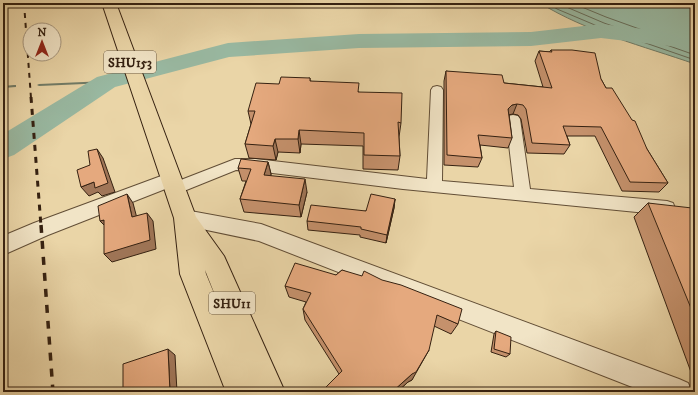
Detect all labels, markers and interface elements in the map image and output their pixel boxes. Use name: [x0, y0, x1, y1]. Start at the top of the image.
north arrow: [22, 22, 62, 62]
text: N: [37, 26, 47, 40]
road number: SHU153: [104, 51, 156, 73]
road number: SHU11: [209, 292, 255, 314]

